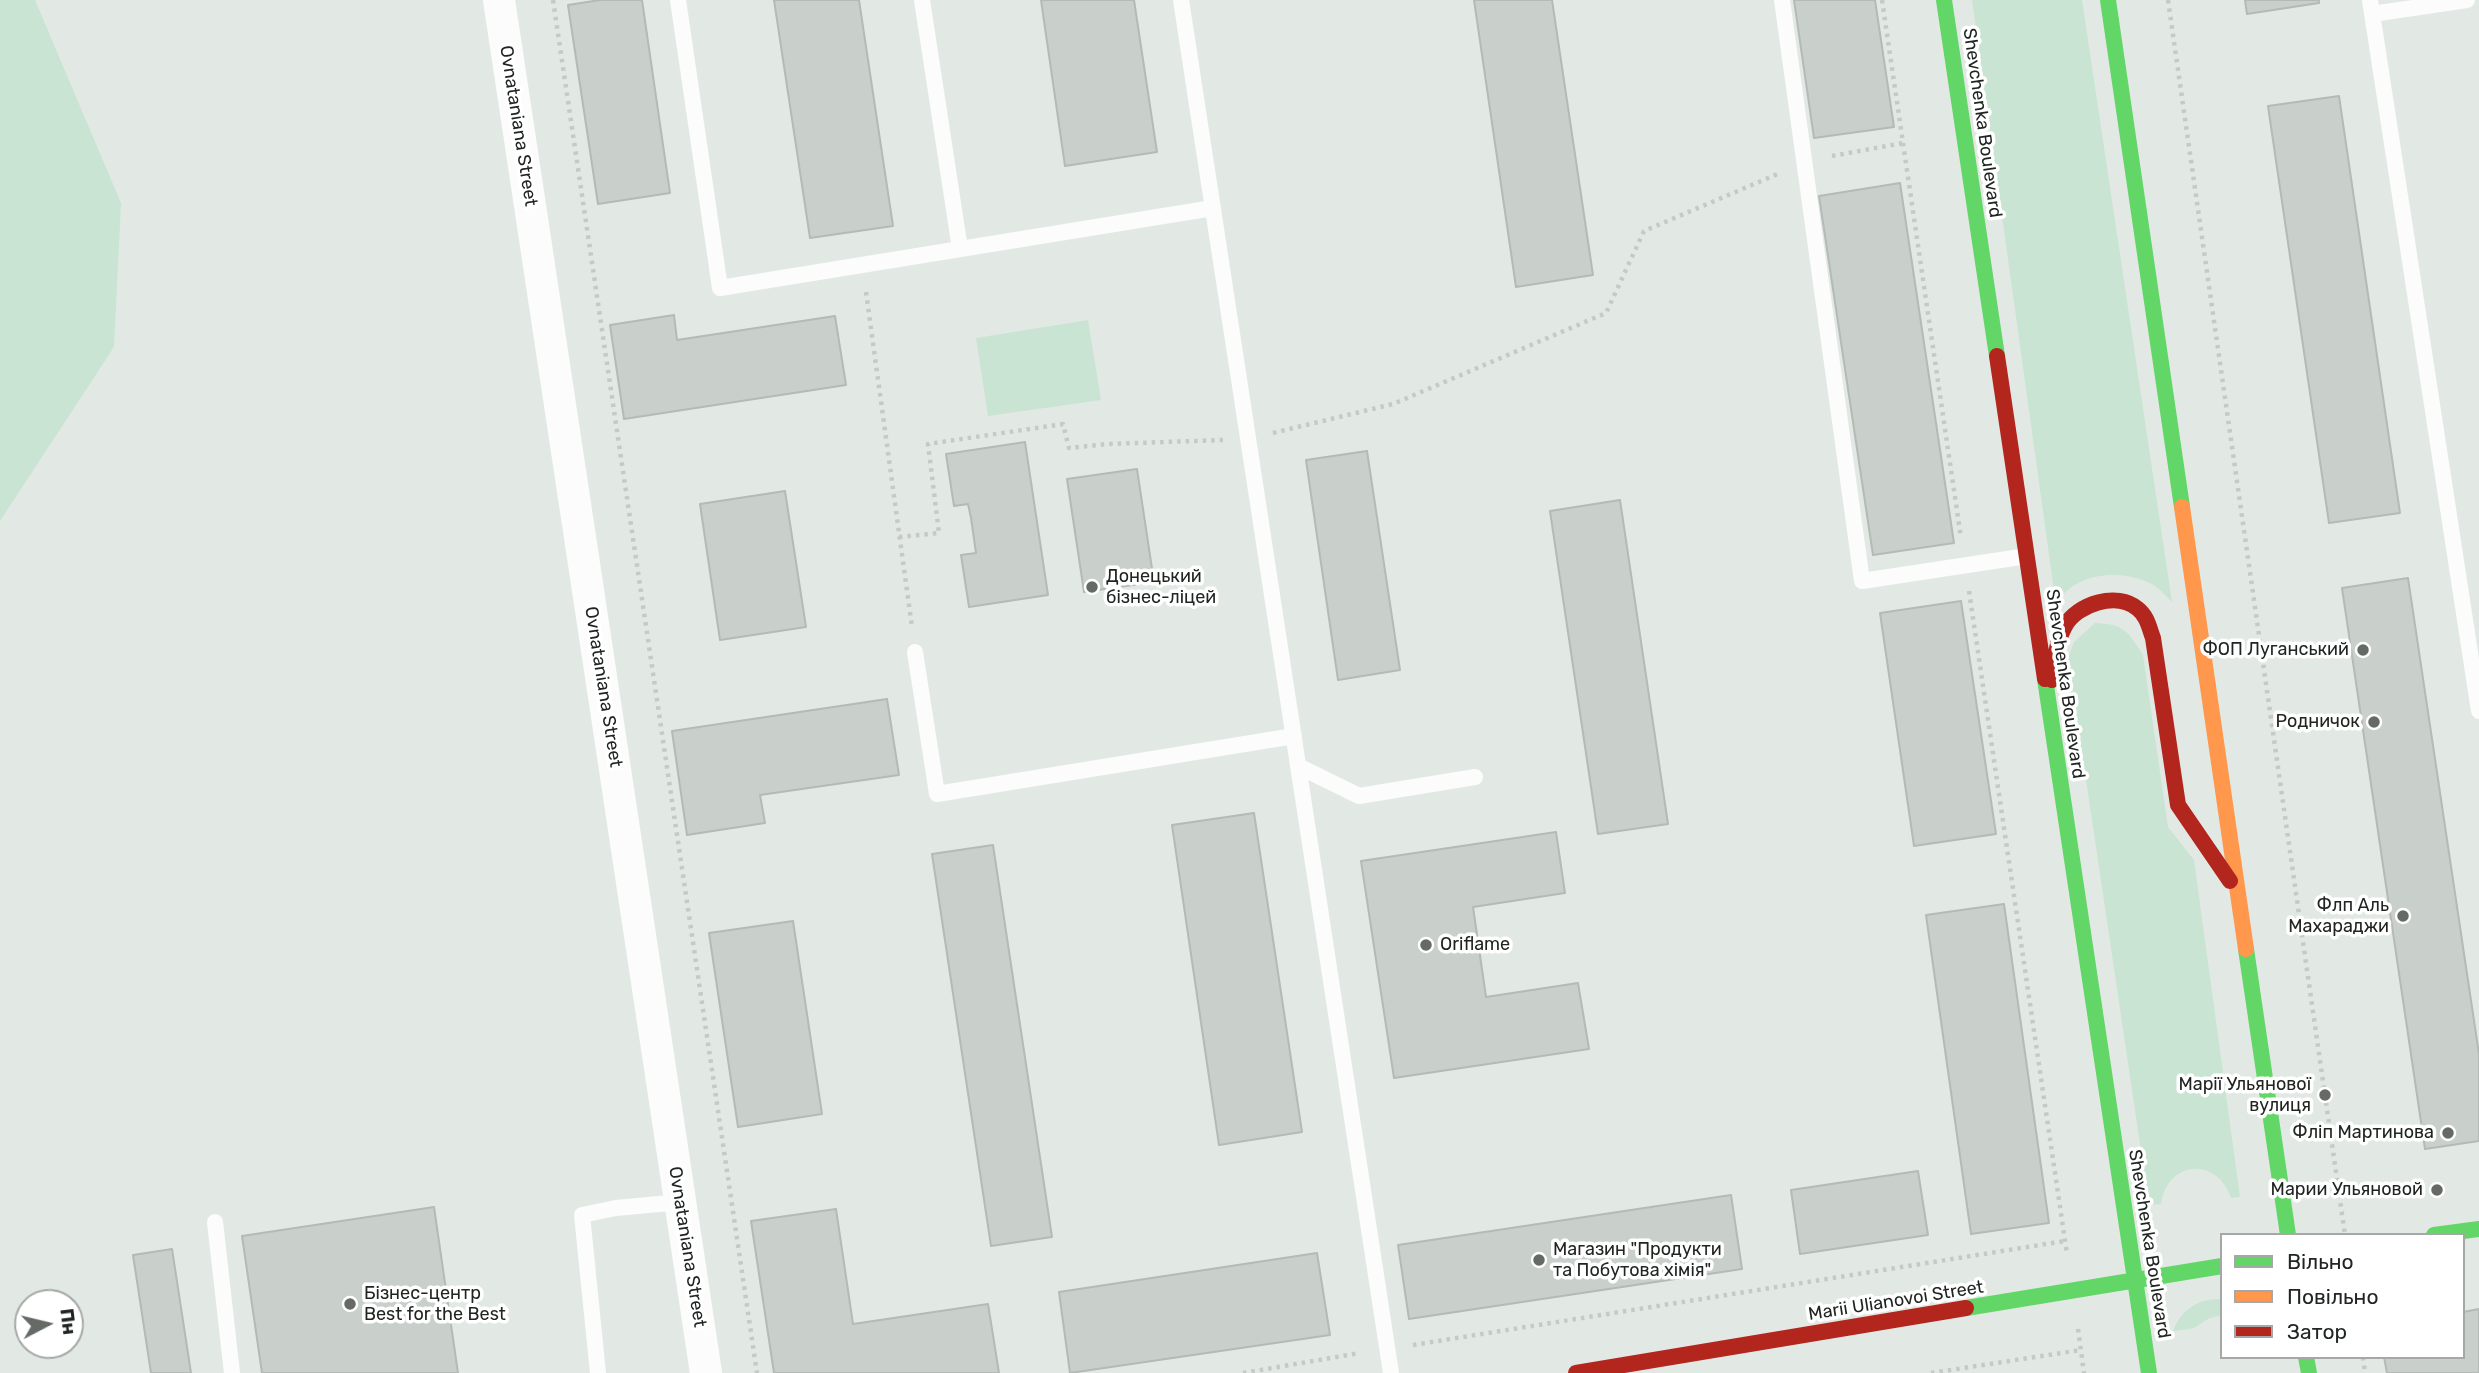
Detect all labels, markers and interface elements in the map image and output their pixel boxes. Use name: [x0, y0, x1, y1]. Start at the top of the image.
street label: Shevchenka Boulevard: [1958, 27, 2006, 219]
street label: Ovnataniana Street: [495, 44, 541, 208]
place label: Донецький бізнес-ліцей: [1106, 566, 1216, 608]
marker: Донецький бізнес-ліцей: [1084, 579, 1100, 595]
street label: Shevchenka Boulevard: [2041, 588, 2089, 780]
street label: Ovnataniana Street: [580, 605, 626, 769]
place label: ФОП Луганський: [2202, 639, 2349, 661]
marker: ФОП Луганський: [2355, 642, 2371, 658]
place label: Родничок: [2276, 711, 2360, 733]
marker: Родничок: [2366, 714, 2382, 730]
place label: Флп Аль Махараджи: [2288, 895, 2389, 937]
marker: Флп Аль Махараджи: [2395, 908, 2411, 924]
place label: Oriflame: [1440, 934, 1510, 956]
marker: Oriflame: [1418, 937, 1434, 953]
place label: Марії Ульянової вулиця: [2178, 1074, 2311, 1116]
marker: Марії Ульянової вулиця: [2317, 1087, 2333, 1103]
place label: Фліп Мартинова: [2292, 1122, 2434, 1144]
marker: Фліп Мартинова: [2440, 1125, 2456, 1141]
street label: Shevchenka Boulevard: [2123, 1148, 2175, 1340]
street label: Ovnataniana Street: [664, 1165, 710, 1329]
place label: Марии Ульяновой: [2271, 1179, 2423, 1201]
marker: Марии Ульяновой: [2429, 1182, 2445, 1198]
legend: [2220, 1233, 2465, 1359]
place label: Магазин "Продукти та Побутова хімія": [1553, 1239, 1722, 1282]
text: Вільно: [2287, 1249, 2354, 1274]
marker: Магазин "Продукти та Побутова хімія": [1531, 1252, 1547, 1268]
street label: Marii Ulianovoi Street: [1807, 1276, 1985, 1326]
place label: Бізнес-центр Best for the Best: [364, 1283, 506, 1326]
text: Повільно: [2287, 1284, 2378, 1309]
north arrow: [14, 1289, 84, 1359]
marker: Бізнес-центр Best for the Best: [342, 1296, 358, 1312]
text: Пн: [55, 1307, 81, 1336]
text: Затор: [2287, 1319, 2347, 1344]

